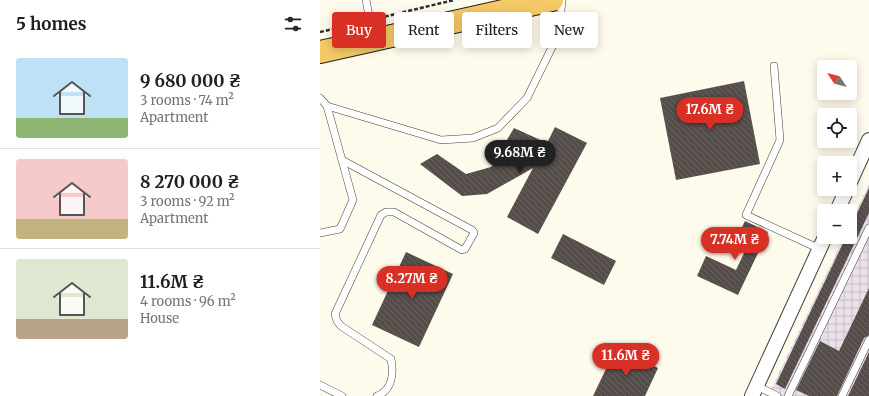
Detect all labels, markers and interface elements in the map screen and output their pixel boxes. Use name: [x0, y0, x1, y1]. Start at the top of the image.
chip: Buy: [332, 12, 386, 48]
chip: Rent: [394, 12, 454, 48]
chip: Filters: [462, 12, 532, 48]
chip: New: [540, 12, 598, 48]
text: 5 homes: [16, 13, 87, 35]
icon: filters: [282, 13, 304, 35]
north arrow: [817, 60, 857, 100]
map controls: [817, 60, 857, 244]
text: 9 680 000 ₴: [140, 70, 242, 92]
icon: home: [48, 74, 96, 122]
text: 3 rooms · 74 m²: [140, 92, 234, 109]
pin: 17.6M ₴: [673, 97, 747, 131]
text: 17.6M ₴: [685, 101, 735, 118]
button: locate: [817, 108, 857, 148]
text: Apartment: [140, 109, 208, 126]
pin: 9.68M ₴: [483, 140, 557, 174]
text: 9.68M ₴: [494, 144, 546, 161]
button: +: [817, 156, 857, 196]
text: 8 270 000 ₴: [140, 171, 240, 193]
icon: home: [48, 175, 96, 223]
text: 3 rooms · 92 m²: [140, 193, 235, 210]
button: −: [817, 204, 857, 244]
text: Apartment: [140, 210, 208, 227]
pin: 7.74M ₴: [698, 227, 772, 261]
text: 7.74M ₴: [710, 231, 760, 248]
pin: 8.27M ₴: [375, 266, 449, 300]
text: 8.27M ₴: [386, 270, 438, 287]
text: 11.6M ₴: [140, 271, 205, 293]
icon: home: [48, 275, 96, 323]
text: 4 rooms · 96 m²: [140, 293, 236, 310]
text: House: [140, 310, 179, 327]
pin: 11.6M ₴: [589, 343, 663, 377]
text: 11.6M ₴: [601, 347, 651, 364]

